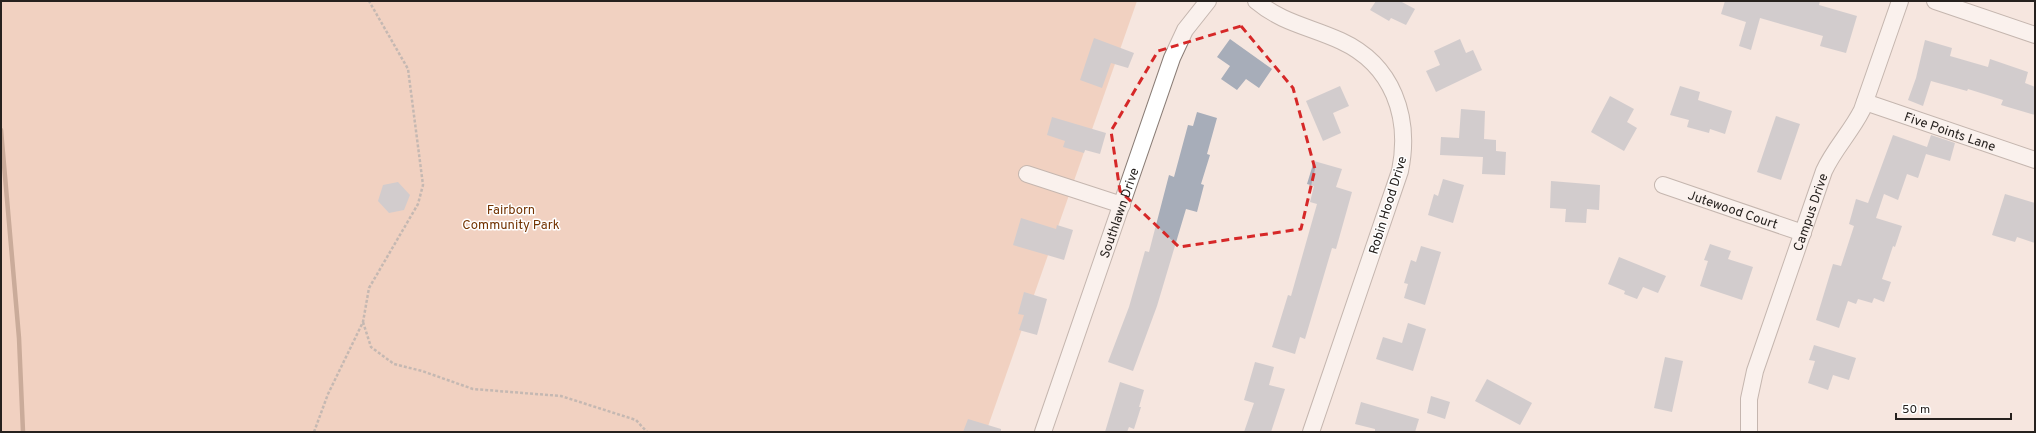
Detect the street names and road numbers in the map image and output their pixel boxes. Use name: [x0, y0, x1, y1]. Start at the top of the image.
street label: Five Points Lane: [1902, 110, 1998, 156]
street label: Robin Hood Drive: [1366, 155, 1411, 257]
street label: Southlawn Drive: [1098, 166, 1144, 261]
street label: Campus Drive: [1791, 171, 1833, 254]
street label: Jutewood Court: [1685, 188, 1779, 234]

